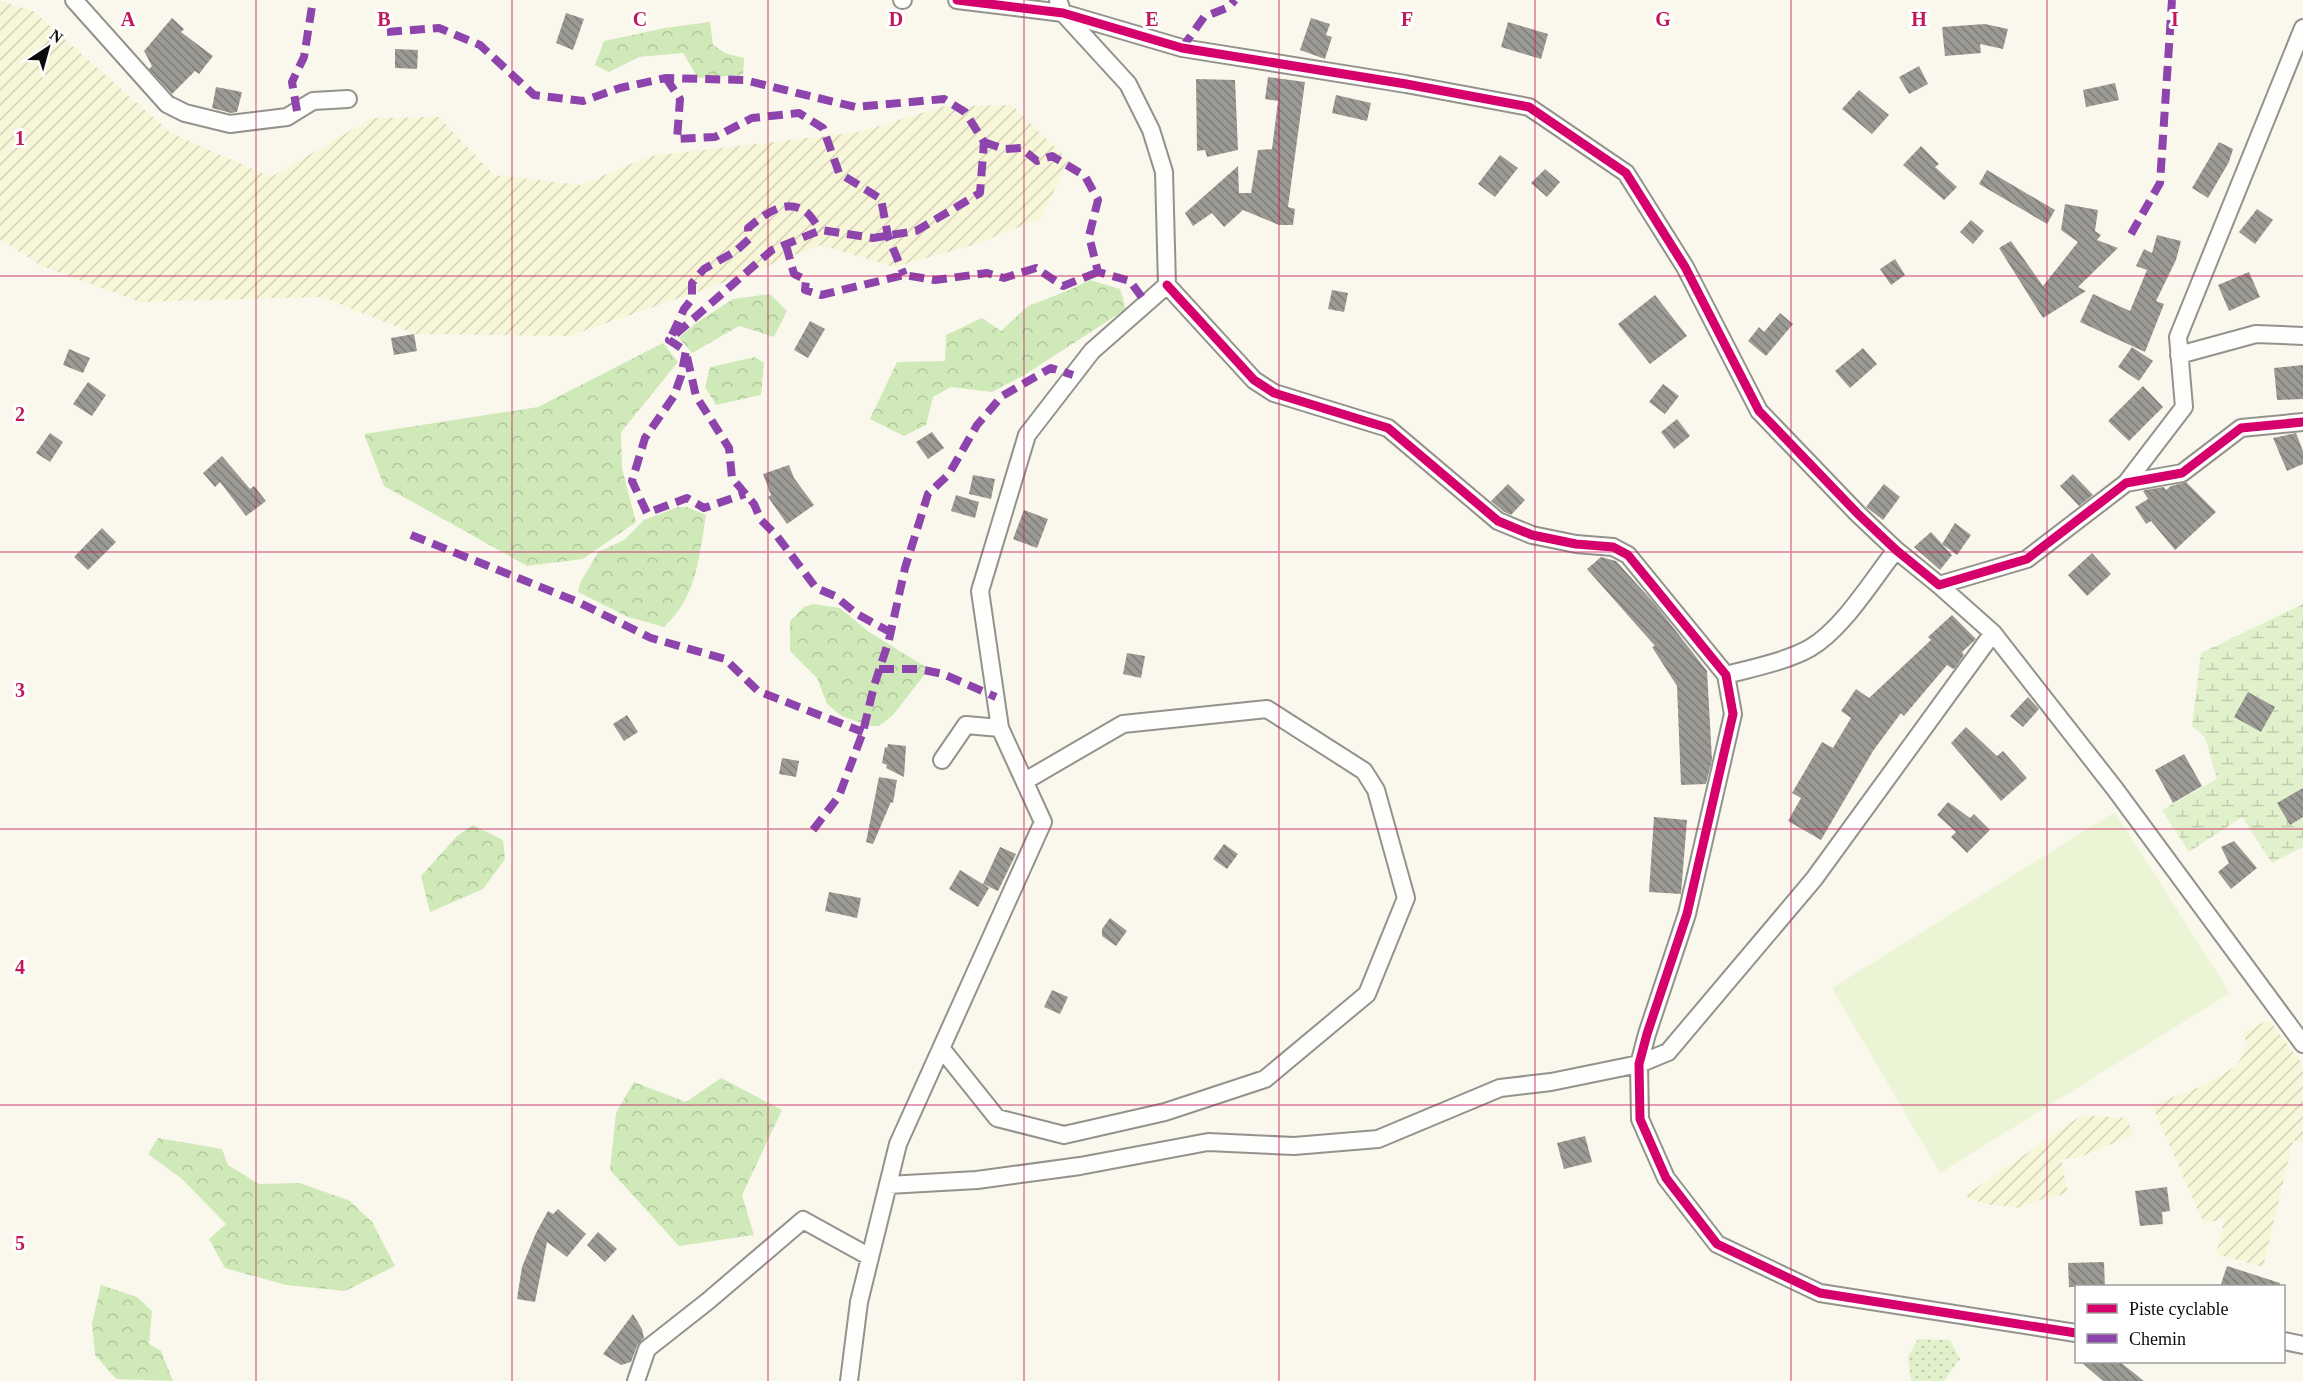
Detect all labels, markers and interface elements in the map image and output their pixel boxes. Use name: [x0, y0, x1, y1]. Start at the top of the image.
text: A: [121, 8, 136, 30]
text: B: [377, 8, 391, 30]
text: C: [633, 8, 647, 30]
text: D: [889, 8, 903, 30]
text: E: [1145, 8, 1159, 30]
text: F: [1401, 8, 1413, 30]
text: G: [1655, 8, 1671, 30]
text: H: [1911, 8, 1927, 30]
text: I: [2171, 8, 2179, 30]
north arrow: [18, 18, 78, 78]
text: N: [47, 26, 67, 47]
text: 1: [15, 127, 25, 149]
text: 2: [15, 403, 25, 425]
text: 3: [15, 679, 25, 701]
text: 4: [15, 956, 25, 978]
text: 5: [15, 1232, 25, 1254]
legend: [2075, 1285, 2285, 1363]
text: Piste cyclable: [2129, 1299, 2228, 1319]
text: Chemin: [2129, 1329, 2186, 1349]

